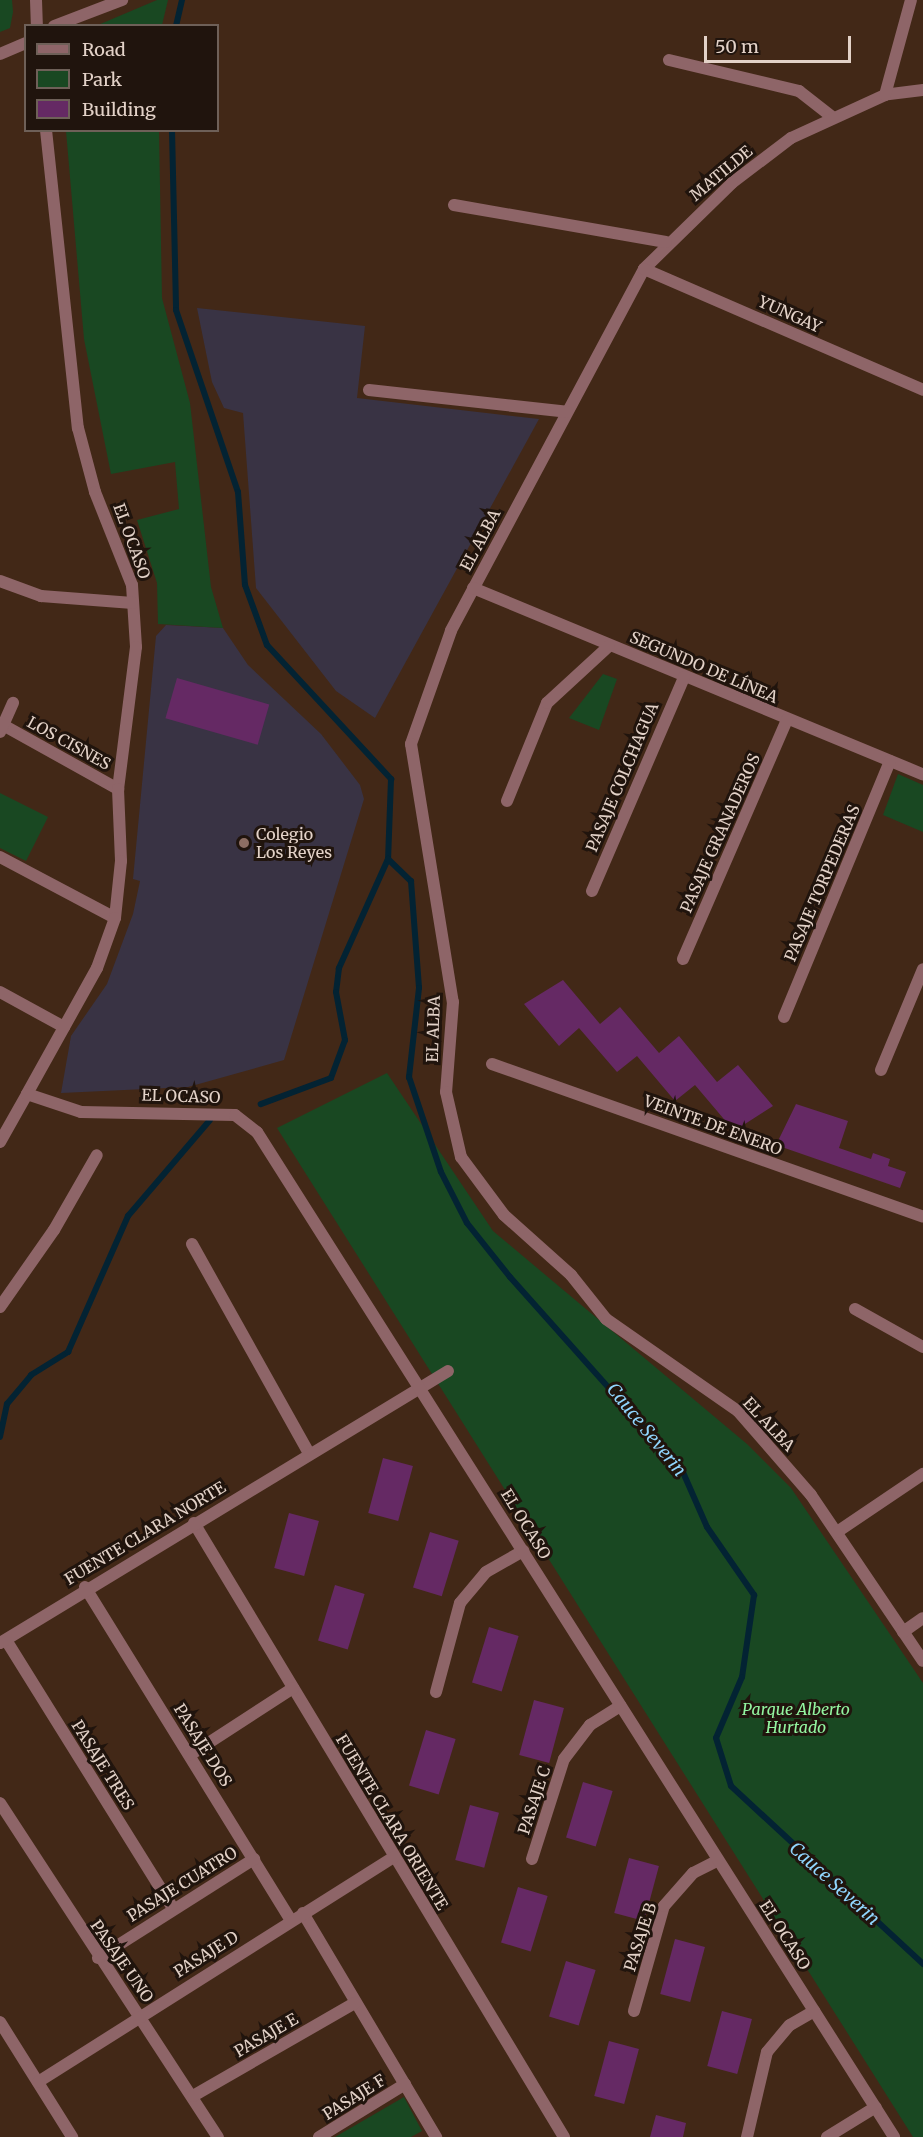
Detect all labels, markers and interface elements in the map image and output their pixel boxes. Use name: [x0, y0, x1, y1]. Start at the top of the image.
legend: [24, 24, 219, 132]
scale bar: [707, 24, 854, 62]
text: 50 m: [715, 35, 759, 58]
text: Road: [82, 38, 126, 61]
text: Park: [82, 68, 122, 91]
text: Building: [82, 98, 156, 121]
street label: MATILDE: [686, 141, 756, 205]
street label: YUNGAY: [755, 292, 825, 336]
street label: EL OCASO: [109, 501, 155, 581]
street label: EL ALBA: [456, 506, 504, 574]
street label: SEGUNDO DE LÍNEA: [627, 627, 781, 707]
street label: PASAJE COLCHAGUA: [582, 700, 662, 854]
street label: LOS CISNES: [24, 712, 114, 774]
street label: PASAJE GRANADEROS: [676, 751, 764, 915]
street label: PASAJE TORPEDERAS: [780, 802, 864, 964]
place label: Colegio Los Reyes: [256, 824, 332, 862]
marker: Colegio Los Reyes: [237, 836, 251, 850]
street label: EL ALBA: [422, 995, 444, 1063]
street label: EL OCASO: [141, 1085, 221, 1107]
street label: VEINTE DE ENERO: [641, 1091, 785, 1159]
water label: Cauce Severin: [602, 1379, 690, 1481]
street label: EL ALBA: [739, 1393, 799, 1455]
street label: FUENTE CLARA NORTE: [61, 1477, 229, 1589]
street label: EL OCASO: [497, 1485, 555, 1563]
park label: Parque Alberto Hurtado: [742, 1699, 850, 1737]
street label: PASAJE DOS: [170, 1700, 236, 1790]
street label: PASAJE TRES: [68, 1717, 138, 1813]
street label: FUENTE CLARA ORIENTE: [332, 1731, 452, 1913]
street label: PASAJE C: [514, 1763, 554, 1837]
water label: Cauce Severin: [784, 1838, 884, 1930]
street label: PASAJE CUATRO: [124, 1842, 240, 1926]
street label: EL OCASO: [755, 1897, 815, 1973]
street label: PASAJE B: [620, 1900, 660, 1974]
street label: PASAJE UNO: [87, 1916, 157, 2006]
street label: PASAJE D: [170, 1927, 242, 1981]
street label: PASAJE E: [231, 2009, 301, 2061]
street label: PASAJE F: [319, 2070, 389, 2124]

